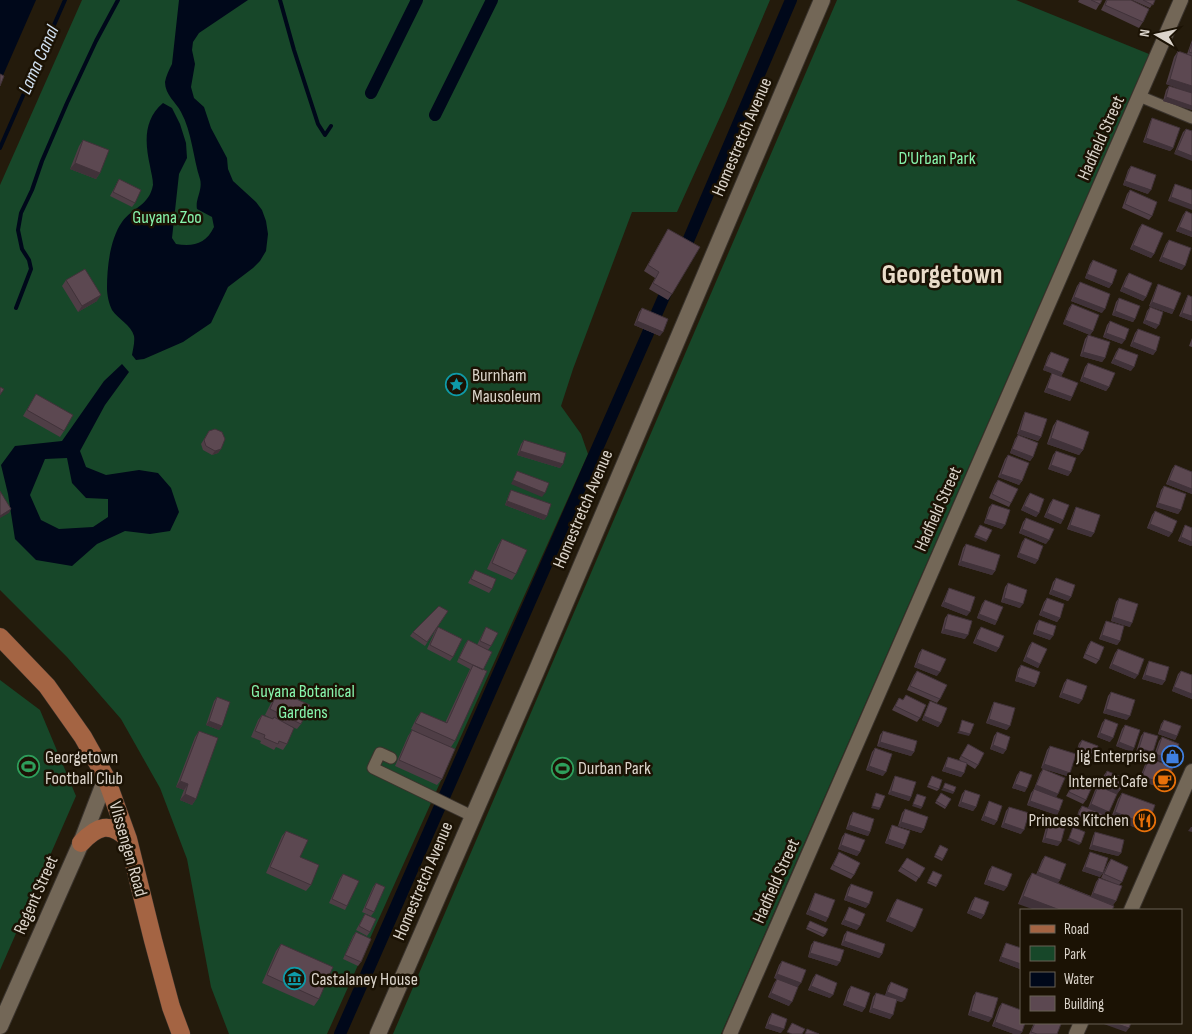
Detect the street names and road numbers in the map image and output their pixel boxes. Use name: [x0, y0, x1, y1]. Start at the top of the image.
street label: Homestretch Avenue: [708, 75, 776, 199]
street label: Hadfield Street: [1073, 92, 1129, 184]
street label: Homestretch Avenue: [549, 447, 617, 571]
street label: Hadfield Street: [910, 463, 966, 555]
street label: Vlissengen Road: [104, 799, 152, 899]
street label: Homestretch Avenue: [389, 819, 457, 943]
street label: Hadfield Street: [748, 835, 804, 927]
street label: Regent Street: [9, 852, 63, 938]

